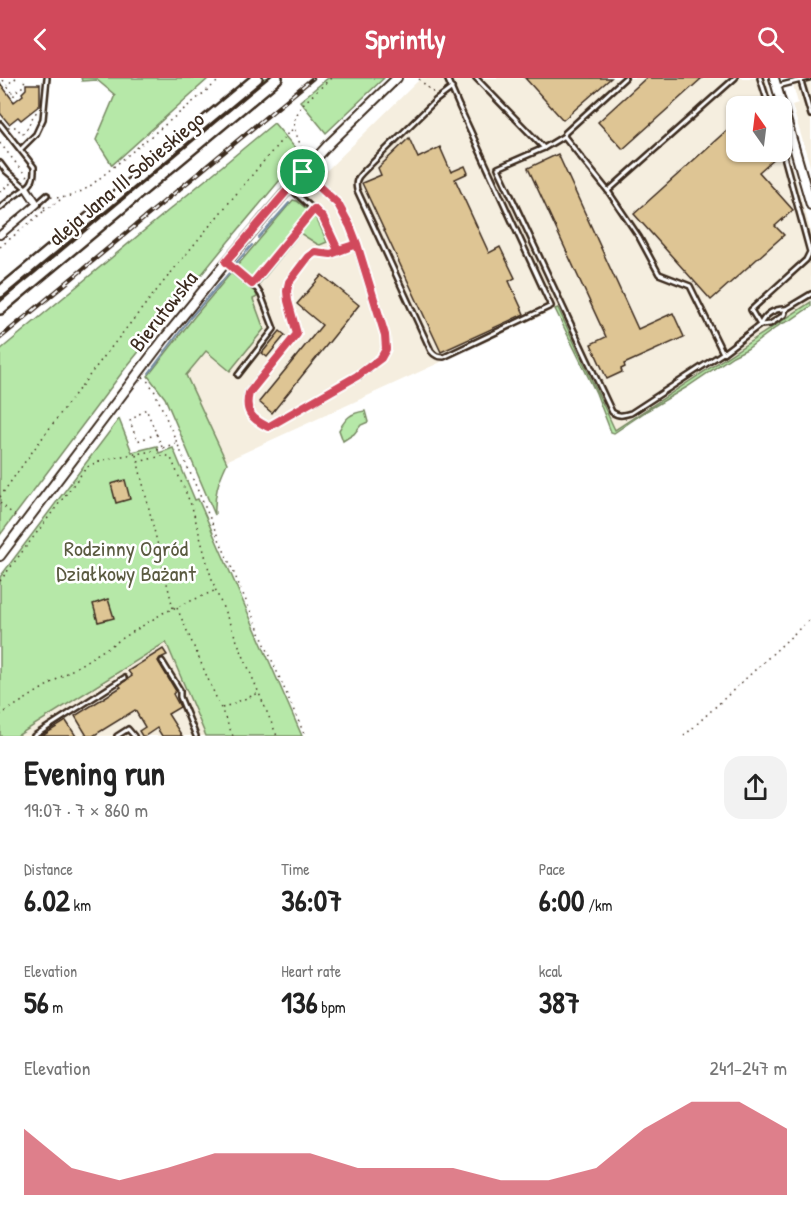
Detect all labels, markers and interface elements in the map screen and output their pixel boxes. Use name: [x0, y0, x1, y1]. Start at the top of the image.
text: Sprintly: [365, 21, 446, 57]
icon: back: [24, 23, 57, 56]
icon: search: [754, 23, 787, 56]
north arrow: [726, 96, 792, 162]
map controls: [726, 96, 792, 162]
street label: aleja Jana III Sobieskiego: [42, 104, 210, 252]
pin: [277, 146, 328, 197]
icon: arrive: [286, 155, 319, 188]
street label: Bierutowska: [122, 264, 204, 358]
park label: Rodzinny Ogród Działkowy Bażant: [56, 533, 196, 588]
text: Evening run: [24, 751, 165, 795]
button: share: [724, 756, 787, 819]
text: 19:07 · 7 × 860 m: [24, 796, 148, 823]
text: Distance: [24, 858, 73, 880]
text: Time: [281, 858, 310, 880]
text: Pace: [539, 858, 565, 880]
text: 6.02: [24, 880, 70, 920]
text: 36:07: [281, 880, 342, 920]
text: 6:00: [539, 880, 584, 920]
text: km: [70, 894, 91, 916]
text: /km: [584, 894, 612, 916]
text: Elevation: [24, 960, 77, 982]
text: Heart rate: [281, 960, 341, 982]
text: kcal: [539, 960, 562, 982]
text: 56: [24, 982, 49, 1022]
text: 136: [281, 982, 318, 1022]
text: 387: [539, 982, 580, 1022]
text: m: [49, 996, 63, 1018]
text: bpm: [318, 996, 346, 1018]
text: Elevation: [24, 1054, 90, 1081]
text: 241–247 m: [710, 1054, 787, 1081]

